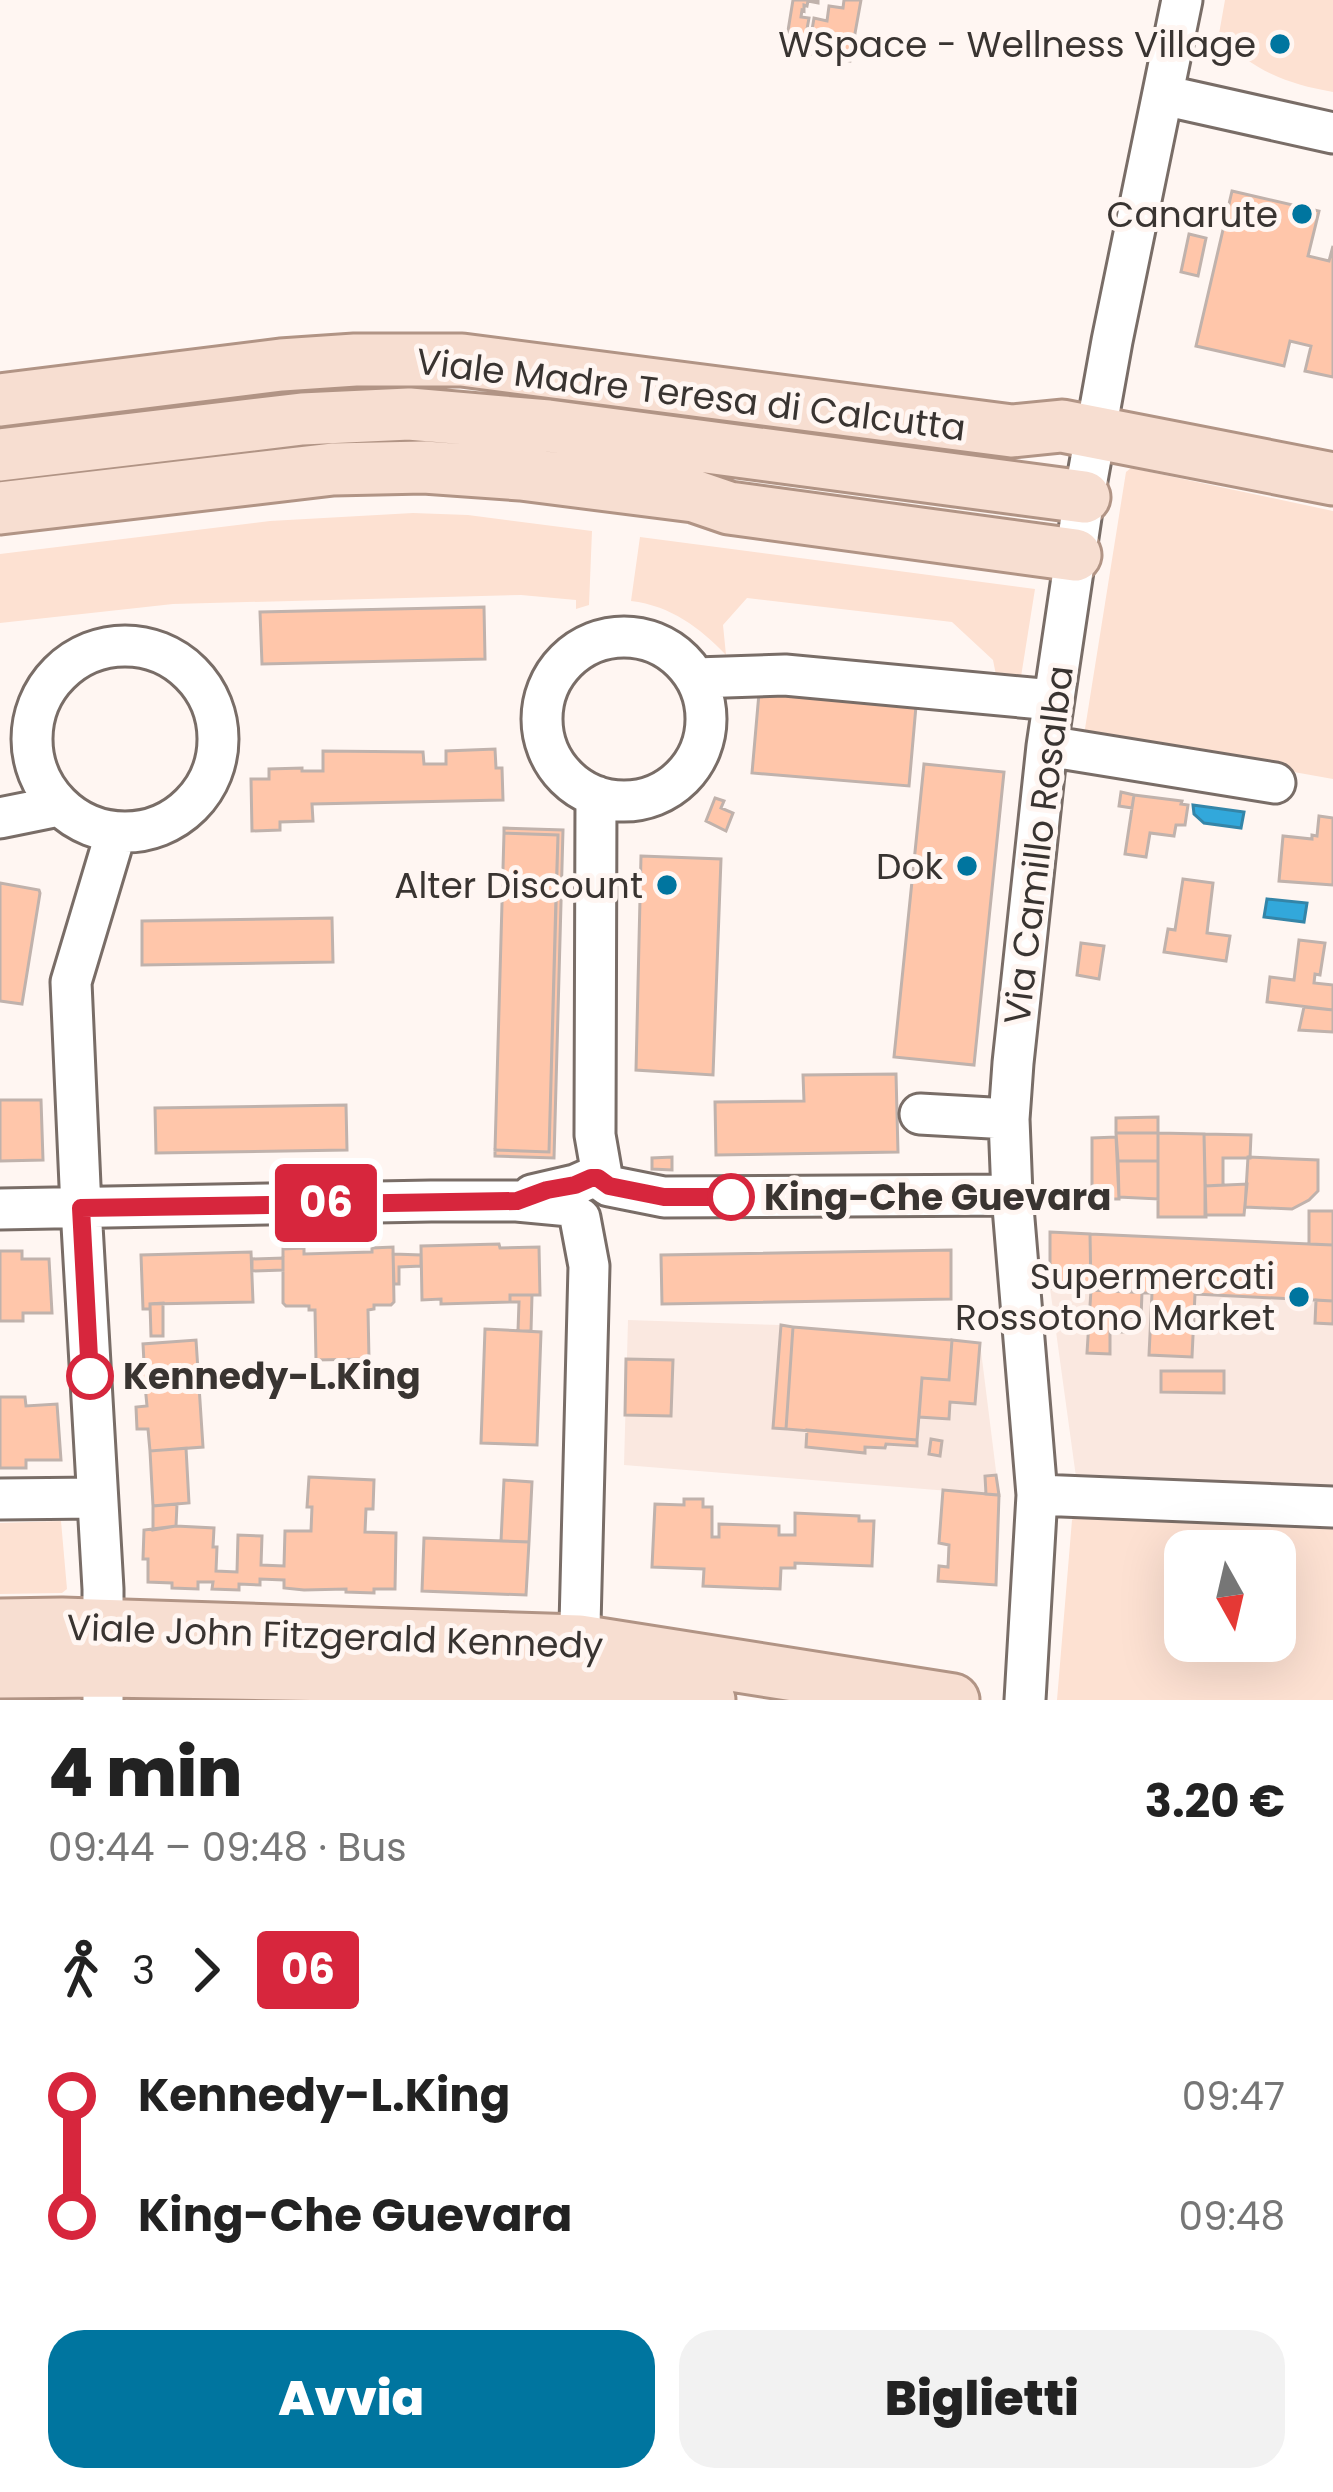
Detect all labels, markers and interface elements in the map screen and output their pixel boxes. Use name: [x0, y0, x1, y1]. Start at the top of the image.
place label: WSpace - Wellness Village: [778, 19, 1256, 70]
marker: WSpace - Wellness Village: [1267, 31, 1293, 57]
place label: Canarute: [1107, 189, 1278, 240]
marker: Canarute: [1289, 201, 1315, 227]
street label: Viale Madre Teresa di Calcutta: [413, 335, 968, 453]
street label: Via Camillo Rosalba: [991, 663, 1086, 1027]
place label: Dok: [876, 841, 943, 892]
marker: Dok: [954, 853, 980, 879]
place label: Alter Discount: [394, 860, 643, 911]
marker: Alter Discount: [654, 872, 680, 898]
line badge: 06: [272, 1164, 380, 1242]
place label: King-Che Guevara: [764, 1172, 1112, 1223]
text: 06: [299, 1173, 353, 1232]
marker: King-Che Guevara: [709, 1175, 753, 1219]
place label: Supermercati Rossotono Market: [955, 1251, 1275, 1343]
marker: Supermercati Rossotono Market: [1286, 1284, 1312, 1310]
place label: Kennedy-L.King: [123, 1351, 421, 1402]
marker: Kennedy-L.King: [68, 1354, 112, 1398]
north arrow: [1164, 1530, 1296, 1662]
map controls: [1164, 1530, 1296, 1662]
street label: Viale John Fitzgerald Kennedy: [66, 1602, 604, 1671]
text: 4 min: [48, 1727, 242, 1819]
text: 3.20 €: [1145, 1770, 1285, 1833]
text: 09:44 – 09:48 · Bus: [48, 1820, 407, 1875]
icon: walk: [48, 1937, 114, 2003]
icon: forward: [173, 1937, 239, 2003]
text: 06: [281, 1940, 335, 1999]
text: 3: [132, 1943, 155, 1998]
text: Kennedy-L.King: [138, 2064, 510, 2127]
text: 09:47: [1182, 2069, 1285, 2124]
text: King-Che Guevara: [138, 2184, 572, 2247]
text: 09:48: [1178, 2189, 1285, 2244]
button: Avvia: [48, 2330, 655, 2468]
button: Biglietti: [679, 2330, 1285, 2468]

